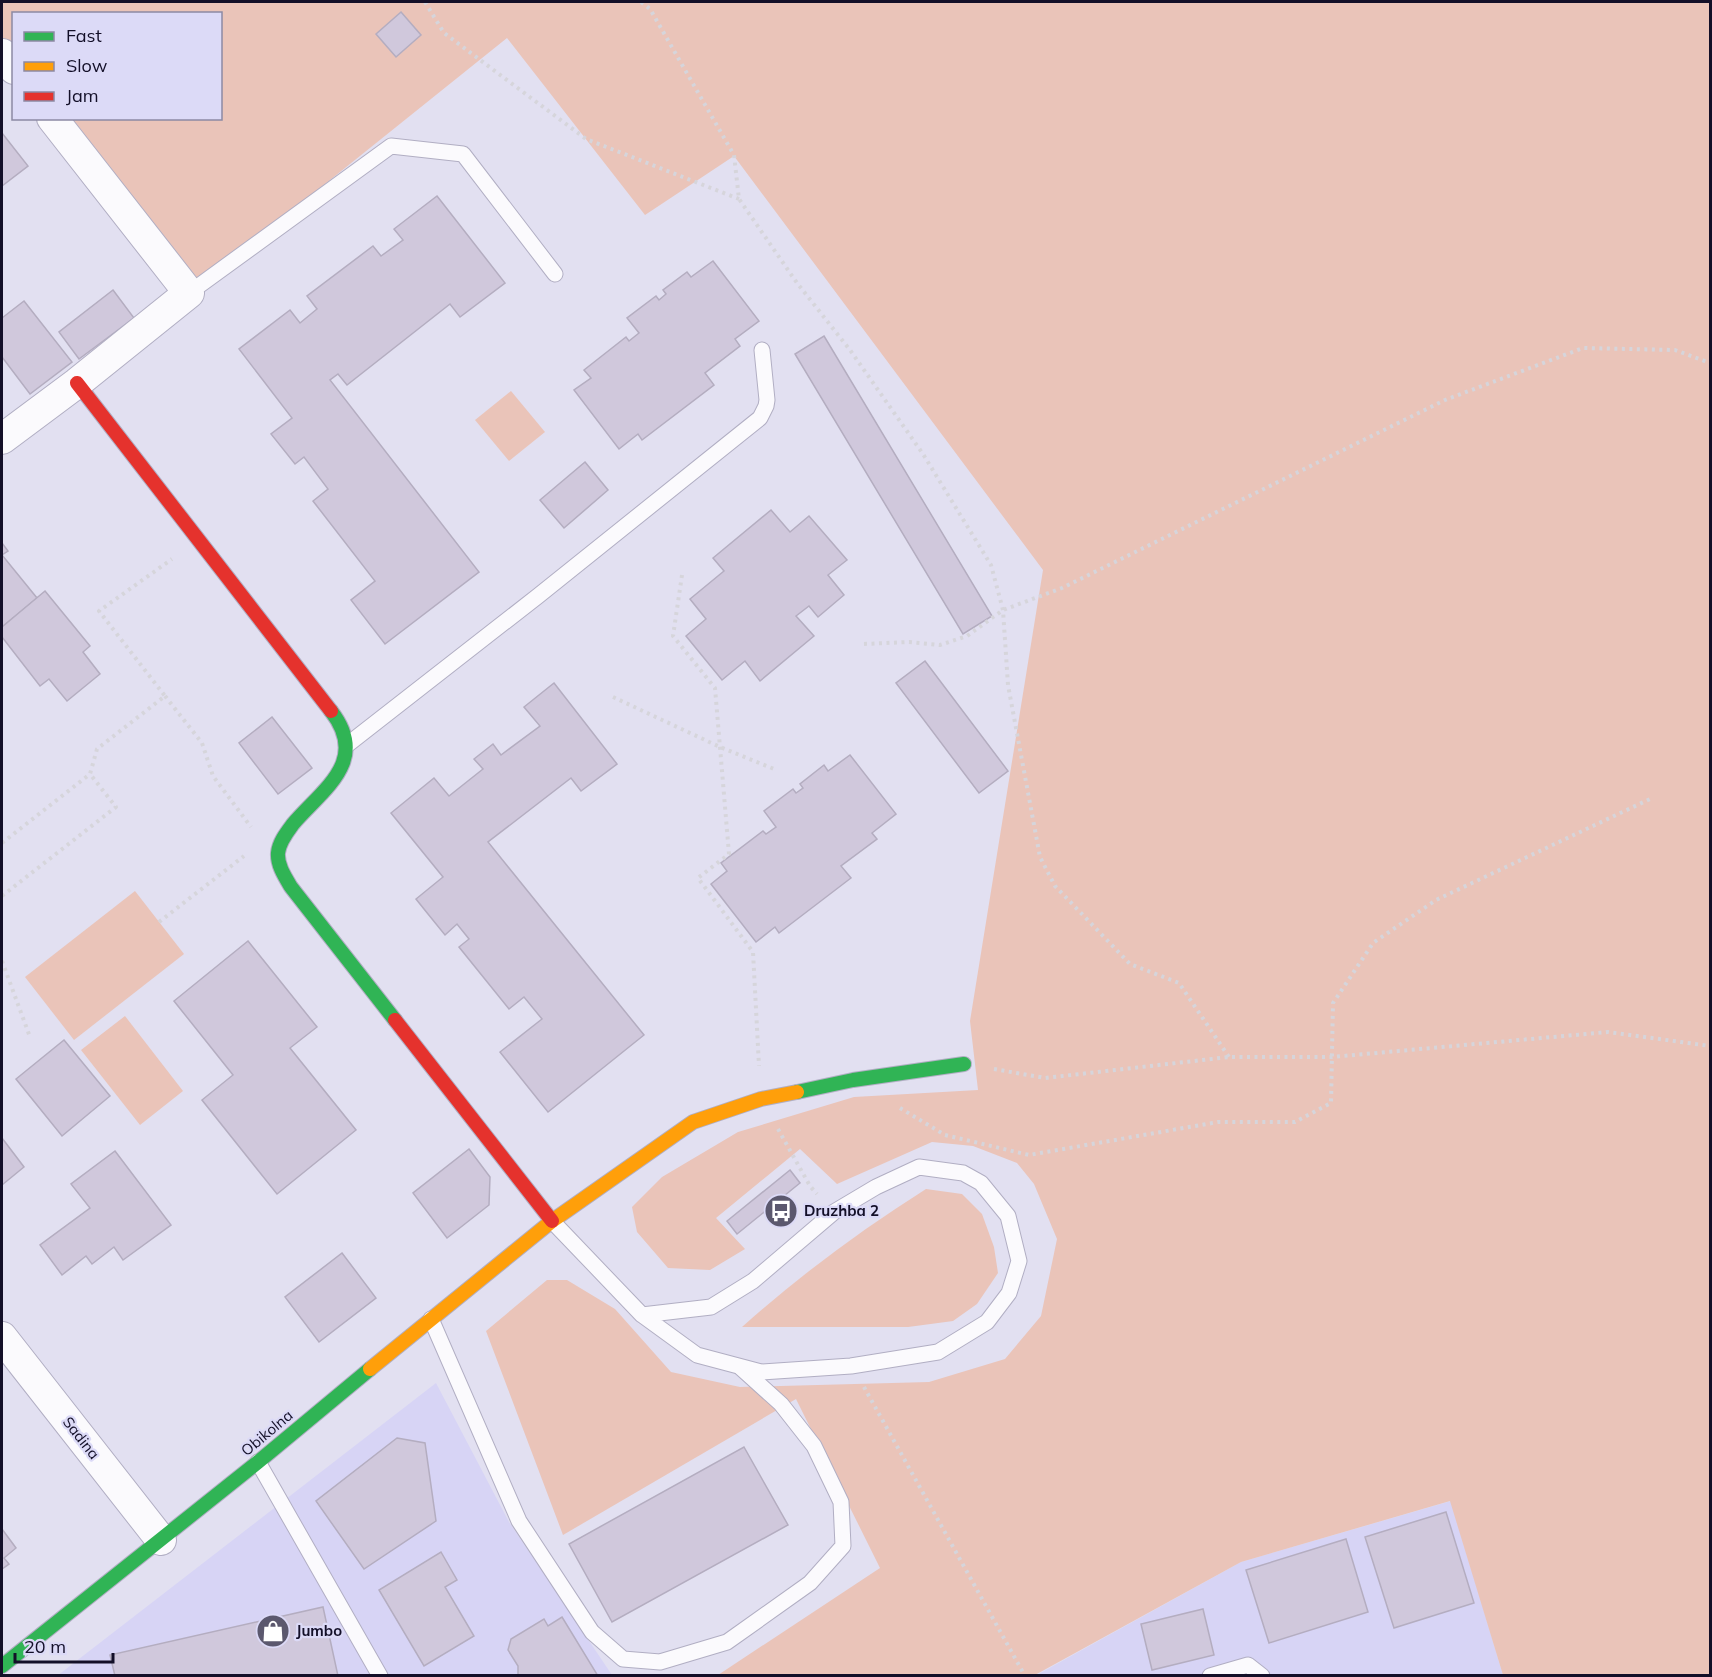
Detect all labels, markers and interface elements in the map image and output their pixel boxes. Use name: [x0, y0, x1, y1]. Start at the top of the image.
legend: [12, 12, 222, 120]
text: Fast: [66, 24, 102, 47]
text: Slow: [66, 54, 108, 77]
text: Jam: [66, 84, 99, 107]
bus stop icon: Druzhba 2: [763, 1193, 799, 1229]
place label: Druzhba 2: [804, 1201, 879, 1220]
street label: Obikolna: [237, 1406, 296, 1460]
street label: Sadina: [59, 1413, 104, 1463]
shop icon: Jumbo: [255, 1613, 291, 1649]
place label: Jumbo: [296, 1621, 342, 1640]
scale bar: [15, 1626, 112, 1664]
text: 20 m: [24, 1635, 66, 1658]

